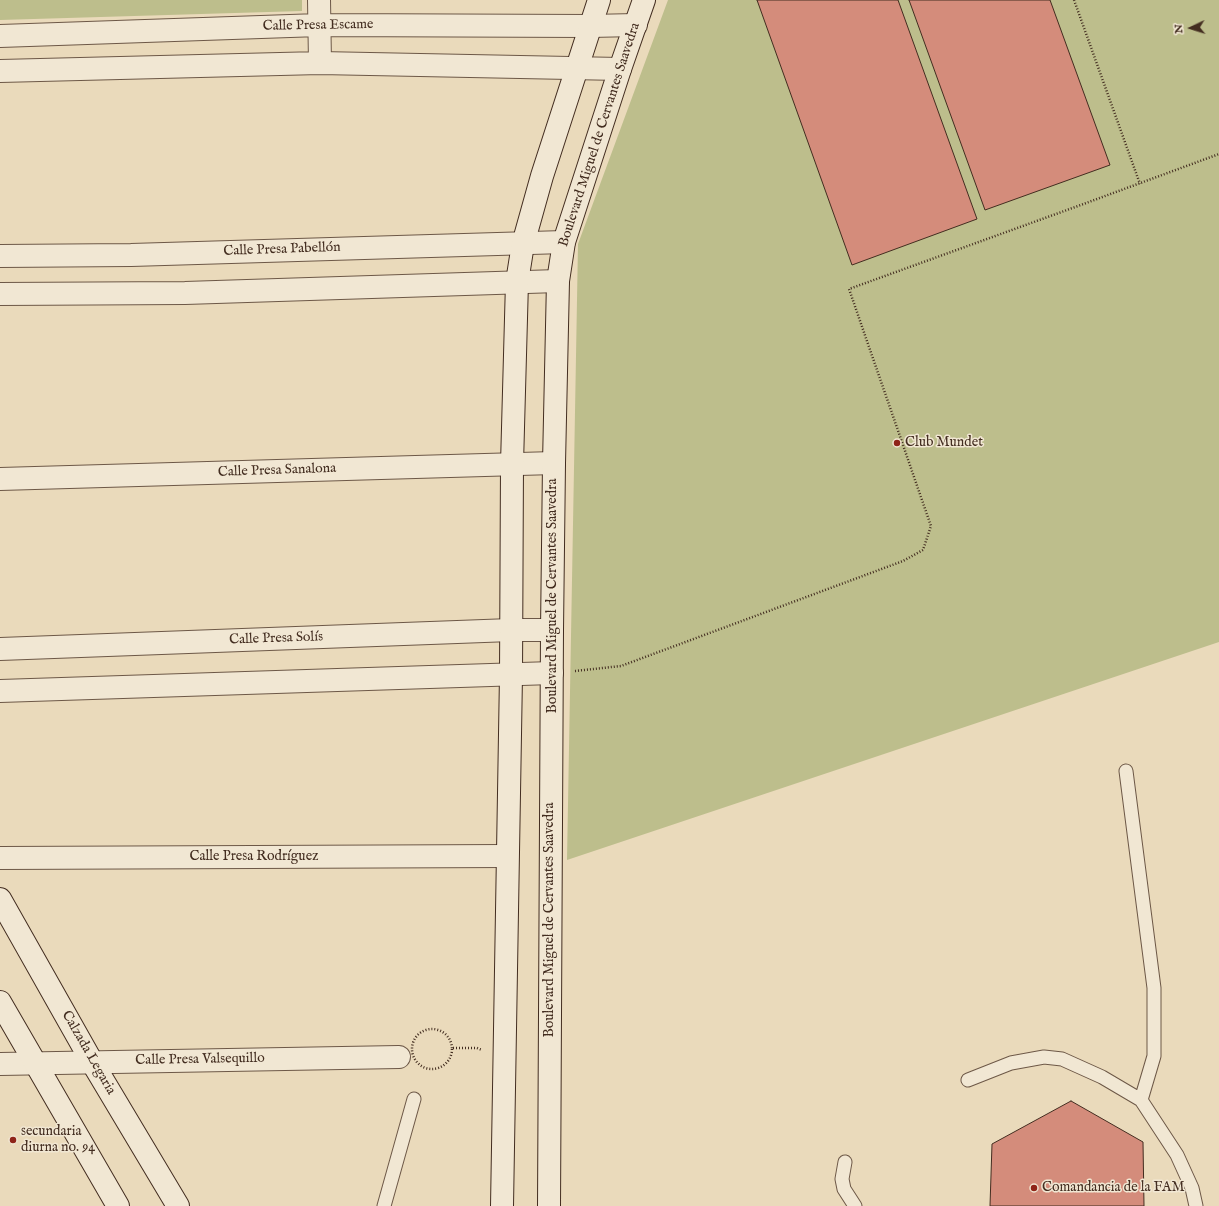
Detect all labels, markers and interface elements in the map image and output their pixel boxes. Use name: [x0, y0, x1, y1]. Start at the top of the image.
north arrow: [1171, 8, 1211, 48]
street label: Calle Presa Escame: [263, 17, 373, 35]
street label: Boulevard Miguel de Cervantes Saavedra: [556, 21, 644, 249]
text: N: [1172, 24, 1186, 34]
street label: Calle Presa Pabellón: [223, 240, 341, 260]
place label: Club Mundet: [905, 435, 983, 451]
marker: Club Mundet: [892, 438, 902, 448]
street label: Calle Presa Sanalona: [218, 461, 336, 481]
street label: Boulevard Miguel de Cervantes Saavedra: [545, 479, 561, 713]
street label: Calle Presa Solís: [229, 629, 323, 649]
street label: Boulevard Miguel de Cervantes Saavedra: [542, 803, 558, 1037]
street label: Calle Presa Rodríguez: [189, 849, 319, 865]
street label: Calzada Legaria: [57, 1008, 119, 1098]
street label: Calle Presa Valsequillo: [135, 1050, 265, 1070]
place label: secundaria diurna no. 94: [21, 1124, 95, 1156]
marker: secundaria diurna no. 94: [8, 1135, 18, 1145]
place label: Comandancia de la FAM: [1042, 1180, 1185, 1196]
marker: Comandancia de la FAM: [1029, 1183, 1039, 1193]

